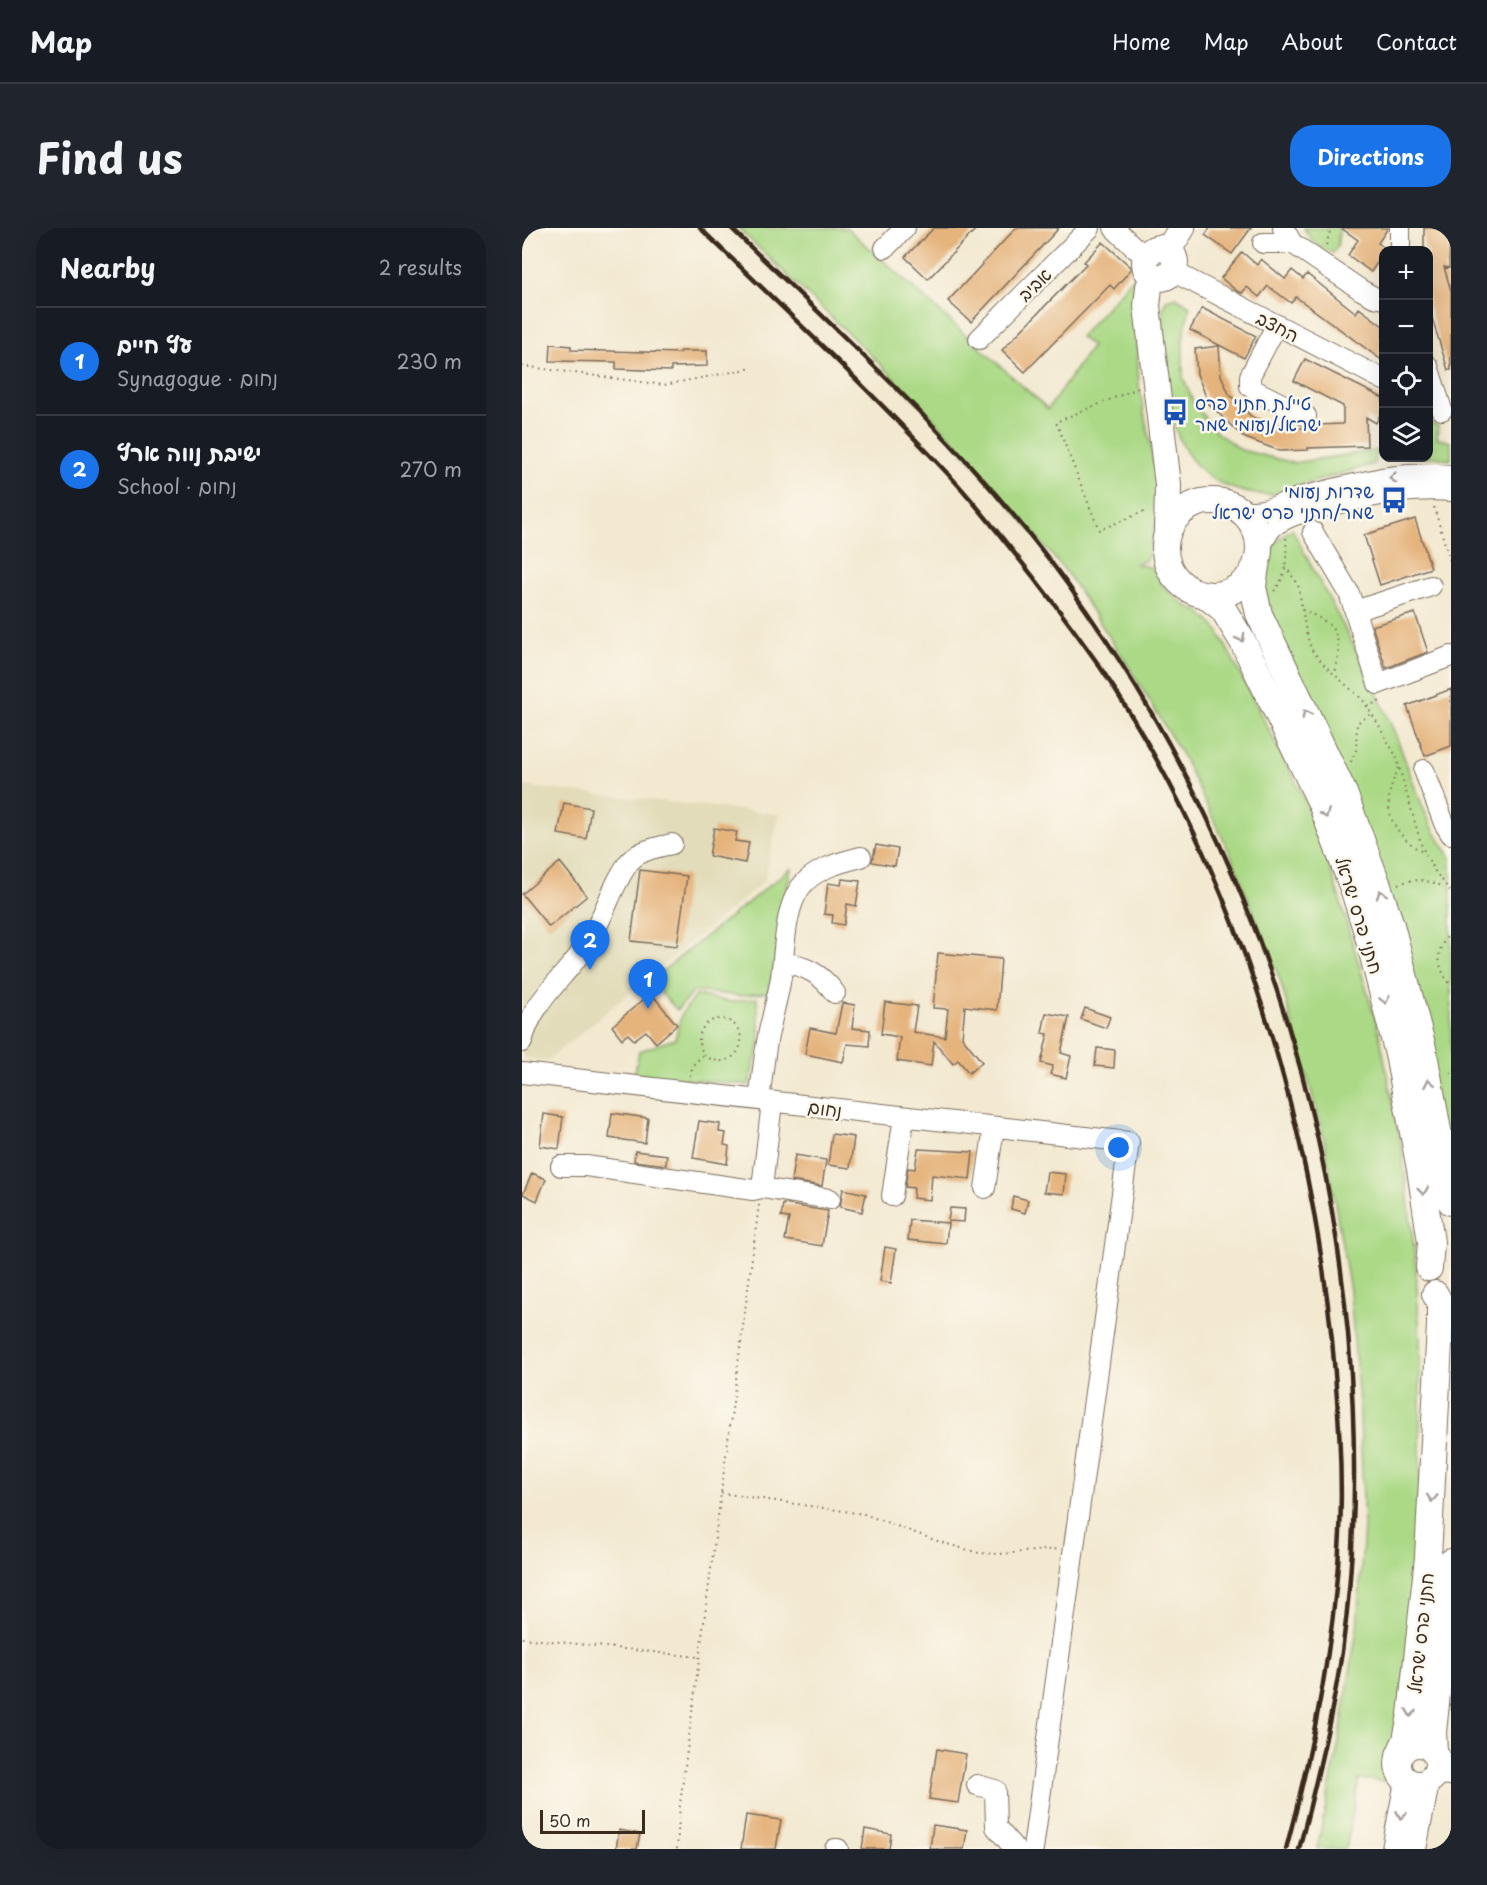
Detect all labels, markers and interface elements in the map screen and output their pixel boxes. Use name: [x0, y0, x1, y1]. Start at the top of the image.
text: Map: [30, 20, 92, 63]
text: Home: [1112, 25, 1171, 57]
text: Map: [1204, 25, 1249, 57]
text: About: [1282, 25, 1343, 57]
text: Contact: [1376, 25, 1457, 57]
text: Find us: [36, 125, 183, 188]
button: Directions: [1290, 125, 1451, 187]
map controls: [1379, 246, 1433, 462]
button: +: [1379, 246, 1433, 300]
text: Nearby: [60, 248, 155, 287]
text: 2 results: [379, 252, 462, 282]
street label: אביב: [1011, 261, 1057, 307]
button: −: [1379, 300, 1433, 354]
street label: החצב: [1252, 304, 1304, 348]
text: עץ חיים: [117, 327, 192, 360]
text: 1: [75, 346, 84, 376]
text: 230 m: [397, 346, 462, 376]
button: locate: [1379, 354, 1433, 408]
text: Synagogue · נחום: [117, 363, 278, 393]
place label: טיילת חתני פרס ישראל/נעומי שמר: [1195, 389, 1322, 437]
bus stop icon: טיילת חתני פרס ישראל/נעומי שמר: [1160, 397, 1190, 427]
button: layers: [1379, 408, 1433, 462]
text: ישיבת נווה ארץ: [117, 435, 261, 468]
text: 2: [72, 454, 87, 484]
text: 270 m: [399, 454, 462, 484]
text: School · נחום: [117, 471, 237, 501]
one-way arrow: [1388, 471, 1397, 484]
place label: שדרות נעומי שמר/חתני פרס ישראל: [1212, 477, 1374, 525]
bus stop icon: שדרות נעומי שמר/חתני פרס ישראל: [1379, 485, 1409, 515]
one-way arrow: [1234, 632, 1245, 643]
one-way arrow: [1302, 710, 1314, 721]
one-way arrow: [1318, 808, 1330, 819]
street label: חתני פרס ישראל: [1329, 853, 1391, 977]
one-way arrow: [1376, 889, 1388, 900]
pin: 2: [570, 920, 610, 970]
pin: 1: [628, 960, 668, 1009]
one-way arrow: [1377, 995, 1390, 1005]
one-way arrow: [1423, 1078, 1436, 1088]
street label: נחום: [806, 1092, 844, 1124]
your location: [1104, 1133, 1133, 1162]
one-way arrow: [1416, 1185, 1429, 1195]
one-way arrow: [1426, 1493, 1439, 1502]
street label: חתני פרס ישראל: [1400, 1571, 1440, 1695]
one-way arrow: [1405, 1708, 1418, 1717]
scale bar: [540, 1807, 645, 1834]
text: 50 m: [549, 1808, 590, 1832]
one-way arrow: [1395, 1810, 1408, 1820]

